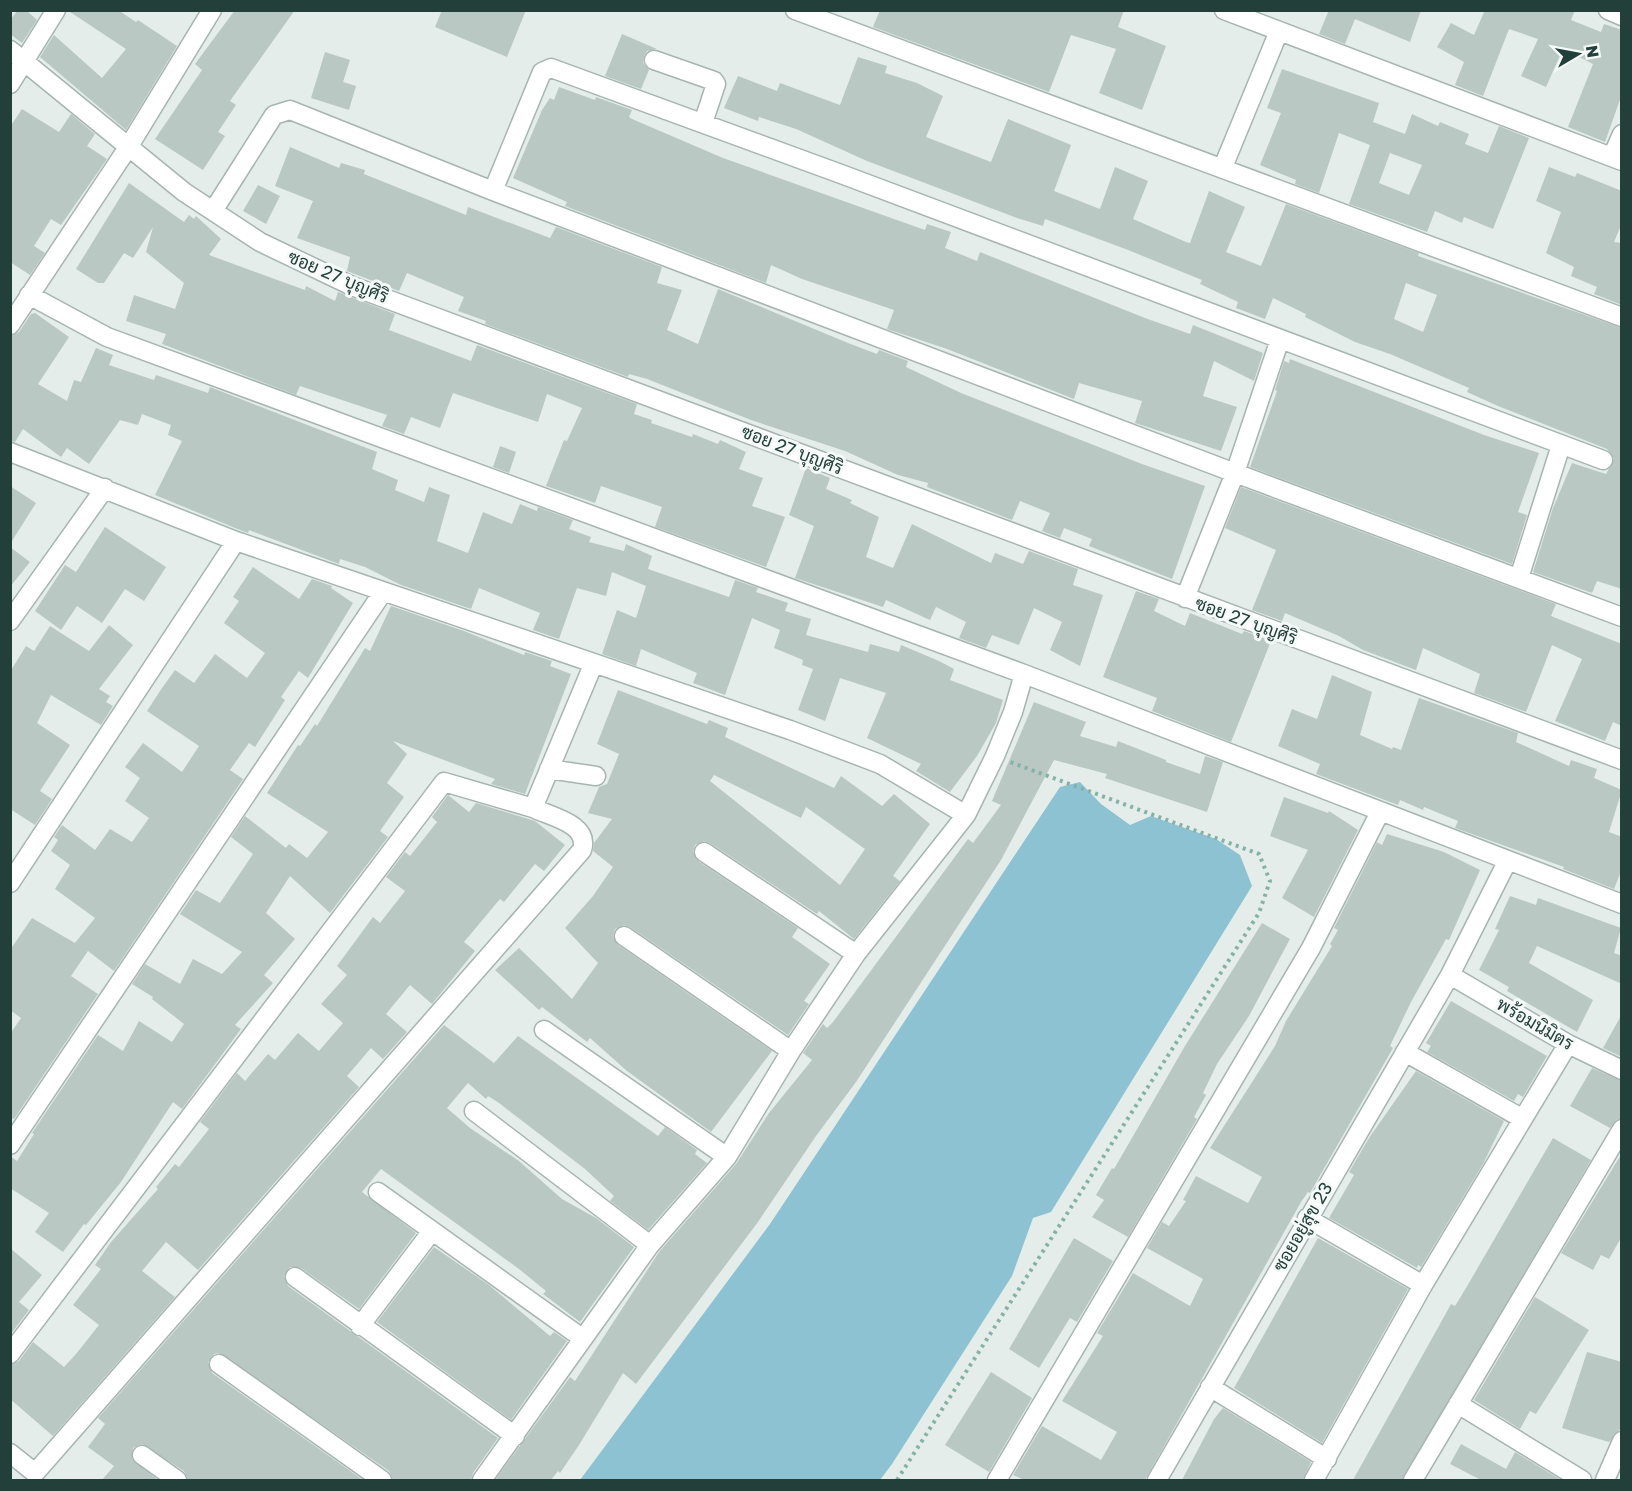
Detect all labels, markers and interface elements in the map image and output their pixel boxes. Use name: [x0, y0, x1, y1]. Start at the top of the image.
north arrow: [1548, 24, 1608, 84]
text: N: [1582, 44, 1604, 59]
street label: ซอย 27 บุญศิริ: [284, 245, 392, 309]
street label: ซอย 27 บุญศิริ: [738, 420, 847, 480]
street label: ซอย 27 บุญศิริ: [1192, 591, 1301, 651]
street label: พร้อมนิมิตร: [1493, 992, 1578, 1054]
street label: ซอยอยู่สุข 23: [1268, 1178, 1339, 1277]

